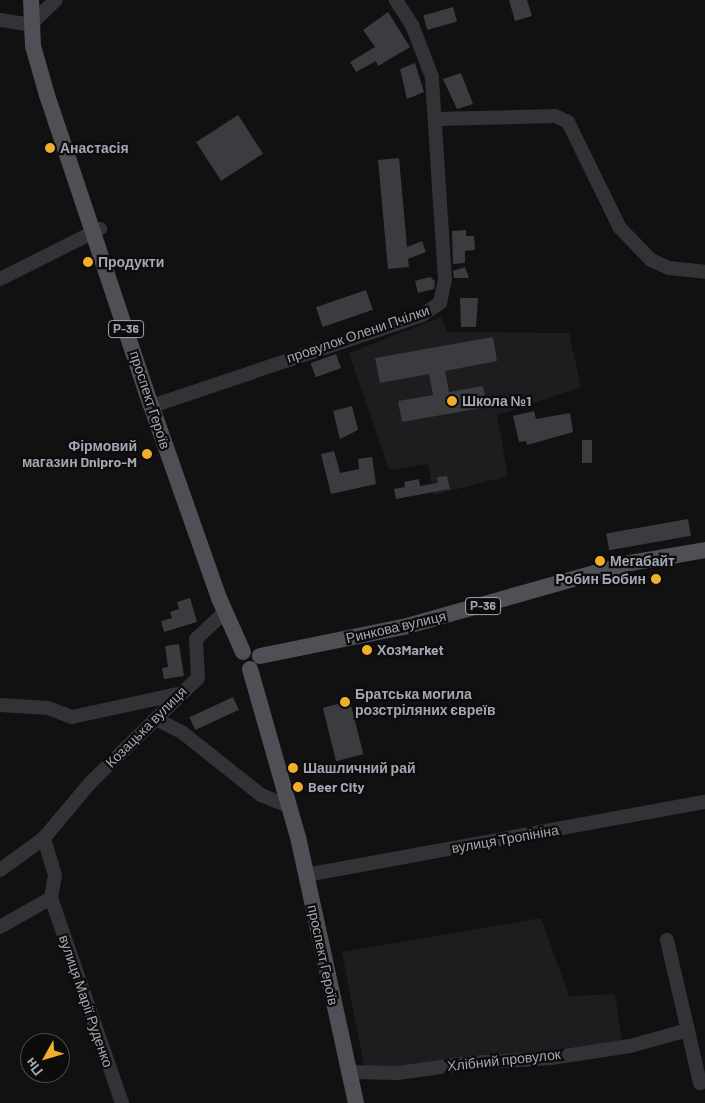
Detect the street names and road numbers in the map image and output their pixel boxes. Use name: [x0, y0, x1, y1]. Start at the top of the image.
street label: провулок Олени Пчілки: [285, 302, 431, 366]
road number: Р-36: [107, 320, 145, 338]
street label: проспект Героїв: [126, 349, 174, 451]
road number: Р-36: [464, 596, 502, 616]
street label: Ринкова вулиця: [344, 607, 448, 647]
street label: Козацька вулиця: [102, 683, 190, 771]
street label: вулиця Тропініна: [450, 821, 560, 857]
street label: проспект Героїв: [304, 903, 342, 1007]
street label: вулиця Марії Руденко: [55, 933, 117, 1069]
street label: Хлібний провулок: [446, 1046, 562, 1074]

